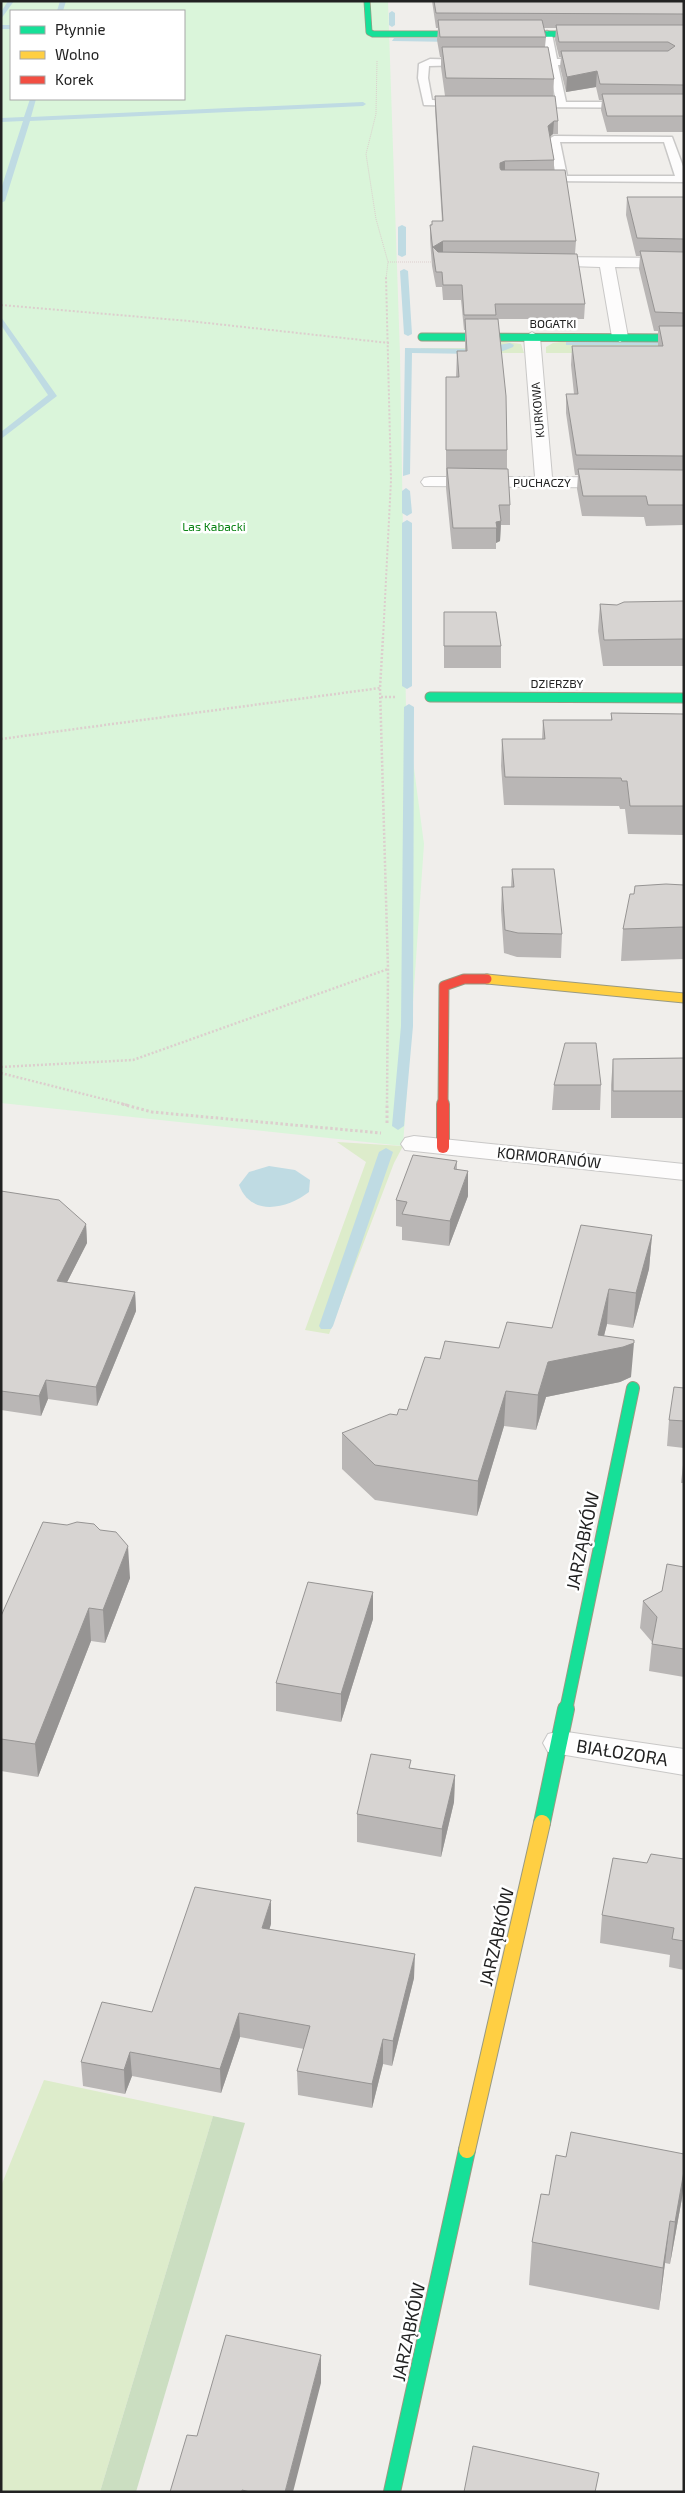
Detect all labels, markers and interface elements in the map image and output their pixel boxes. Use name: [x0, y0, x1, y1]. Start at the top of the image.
legend: [10, 10, 185, 100]
text: Płynnie: [55, 20, 106, 38]
text: Wolno: [55, 45, 99, 63]
text: Korek: [55, 70, 94, 88]
street label: BOGATKI: [530, 316, 576, 330]
street label: KURKOWA: [528, 381, 546, 439]
street label: PUCHACZY: [513, 475, 571, 489]
park label: Las Kabacki: [182, 519, 246, 533]
street label: DZIERZBY: [531, 676, 584, 690]
street label: KORMORANÓW: [496, 1143, 602, 1171]
street label: JARZĄBKÓW: [561, 1489, 603, 1592]
street label: BIAŁOZORA: [575, 1734, 670, 1770]
street label: JARZĄBKÓW: [474, 1885, 518, 1988]
street label: JARZĄBKÓW: [387, 2280, 429, 2383]

